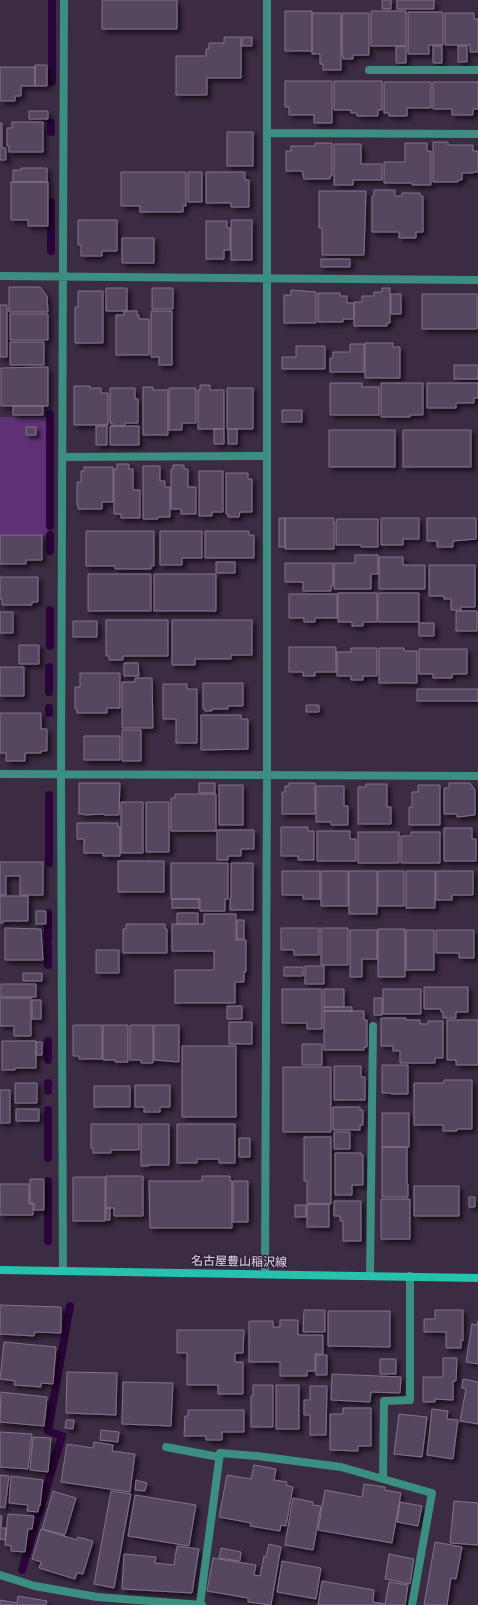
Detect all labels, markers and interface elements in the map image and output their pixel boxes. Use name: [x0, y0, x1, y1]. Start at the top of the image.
street label: 名古屋豊山稲沢線: [191, 1252, 287, 1270]

